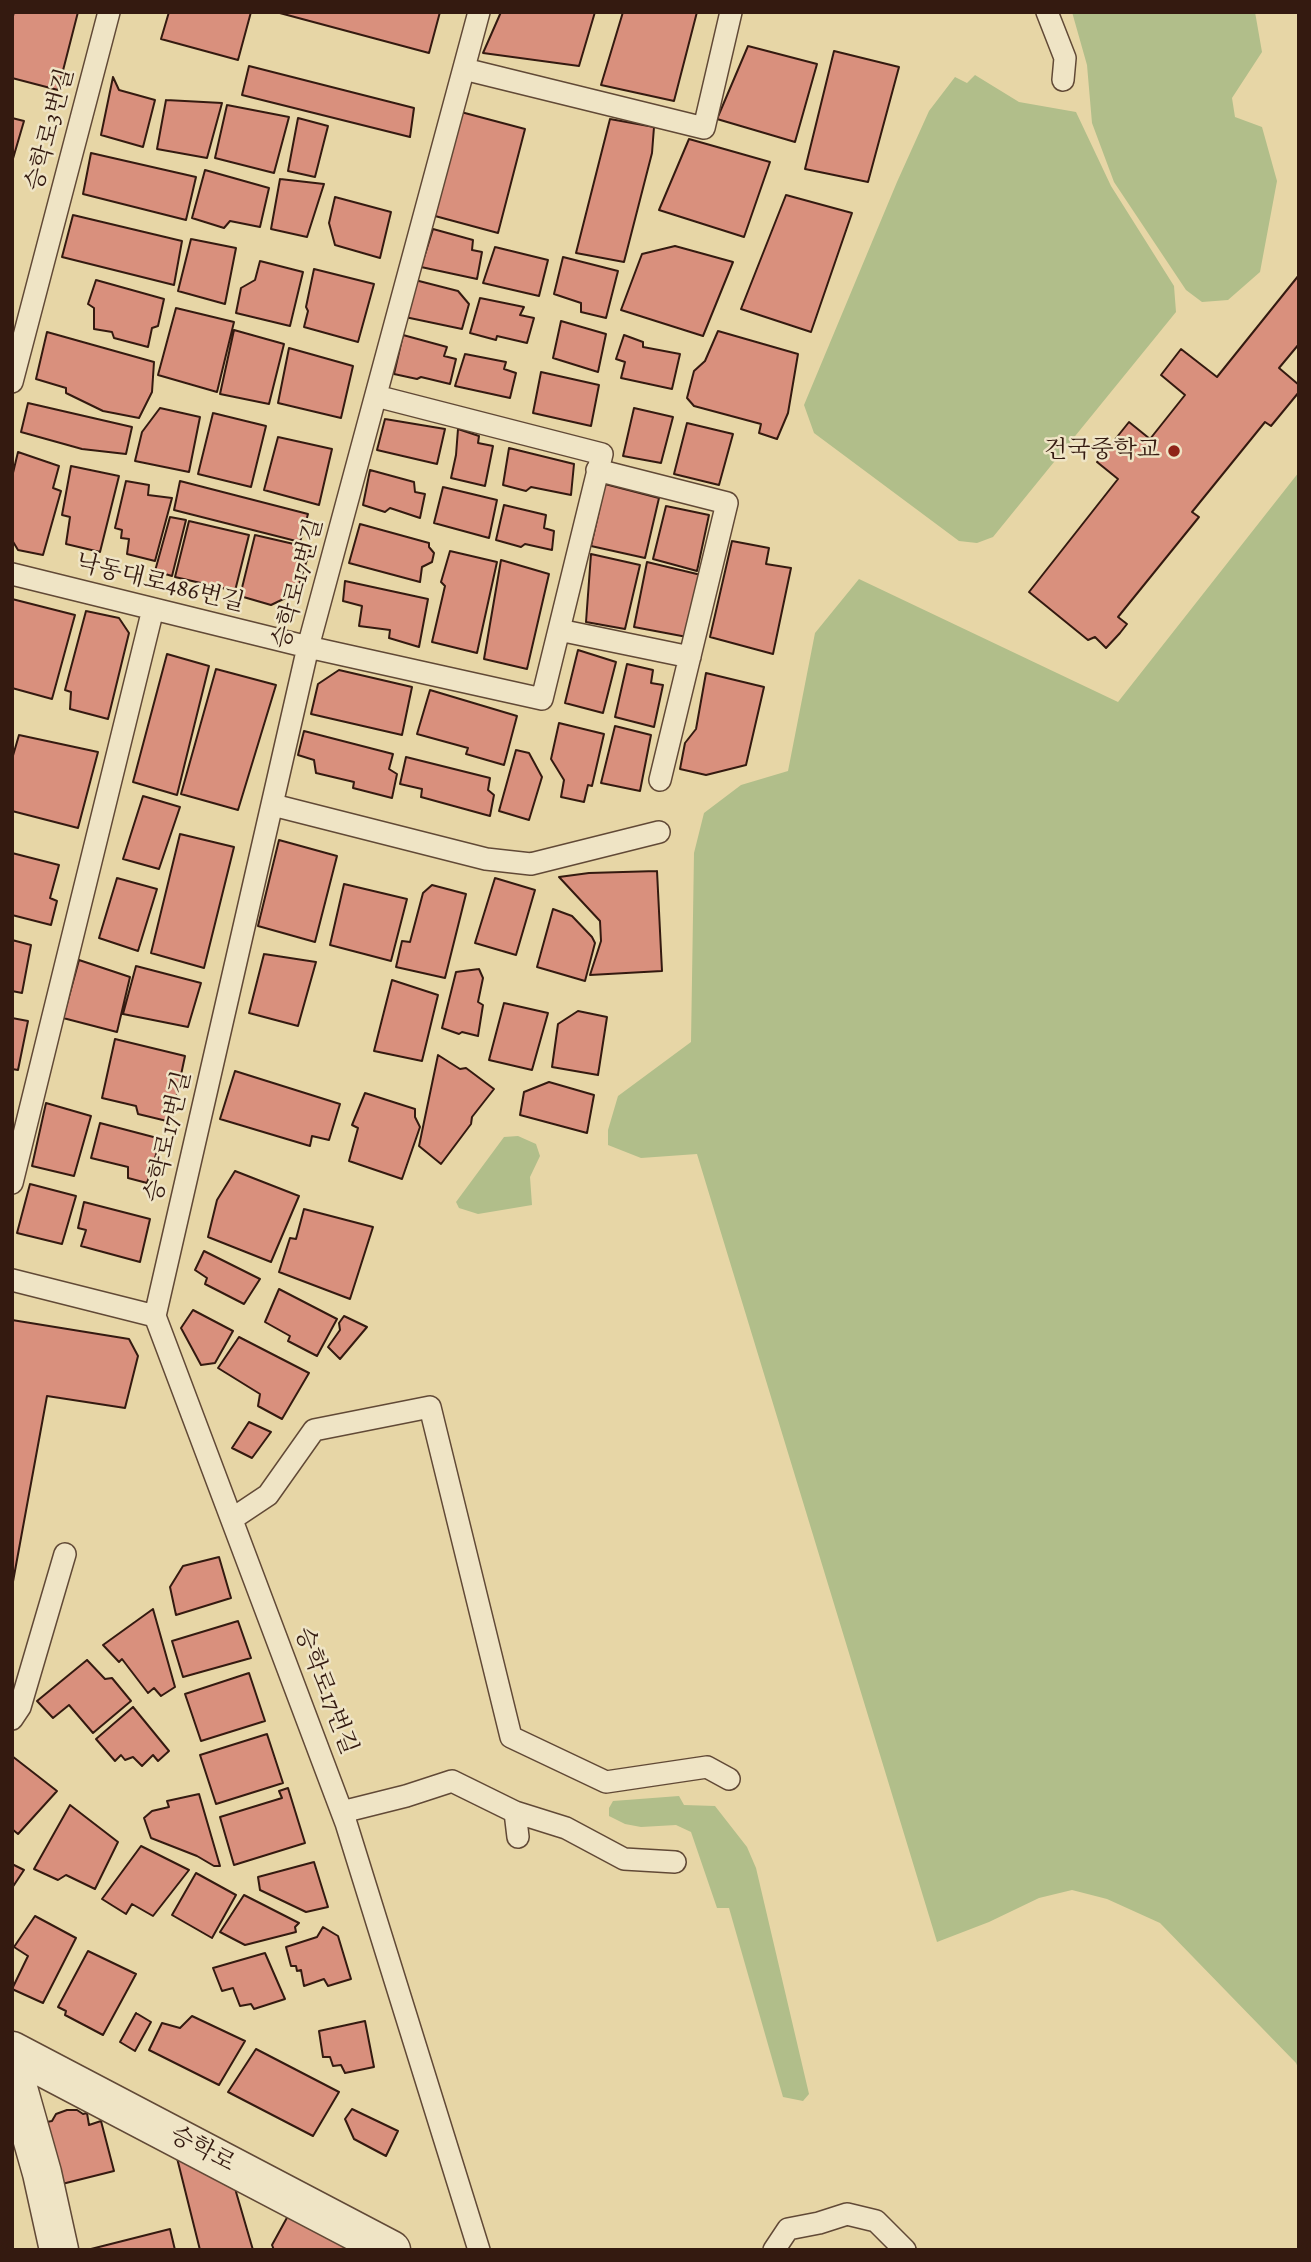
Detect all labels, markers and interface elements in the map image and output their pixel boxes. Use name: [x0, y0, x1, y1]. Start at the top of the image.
street label: 승학로3번길: [21, 65, 81, 195]
place label: 건국중학교: [1044, 437, 1160, 465]
marker: 건국중학교: [1166, 443, 1182, 459]
street label: 승학로17번길: [268, 515, 330, 653]
street label: 낙동대로486번길: [73, 549, 247, 619]
street label: 승학로17번길: [140, 1068, 198, 1206]
street label: 승학로17번길: [288, 1623, 362, 1759]
street label: 승학로: [165, 2121, 239, 2179]

